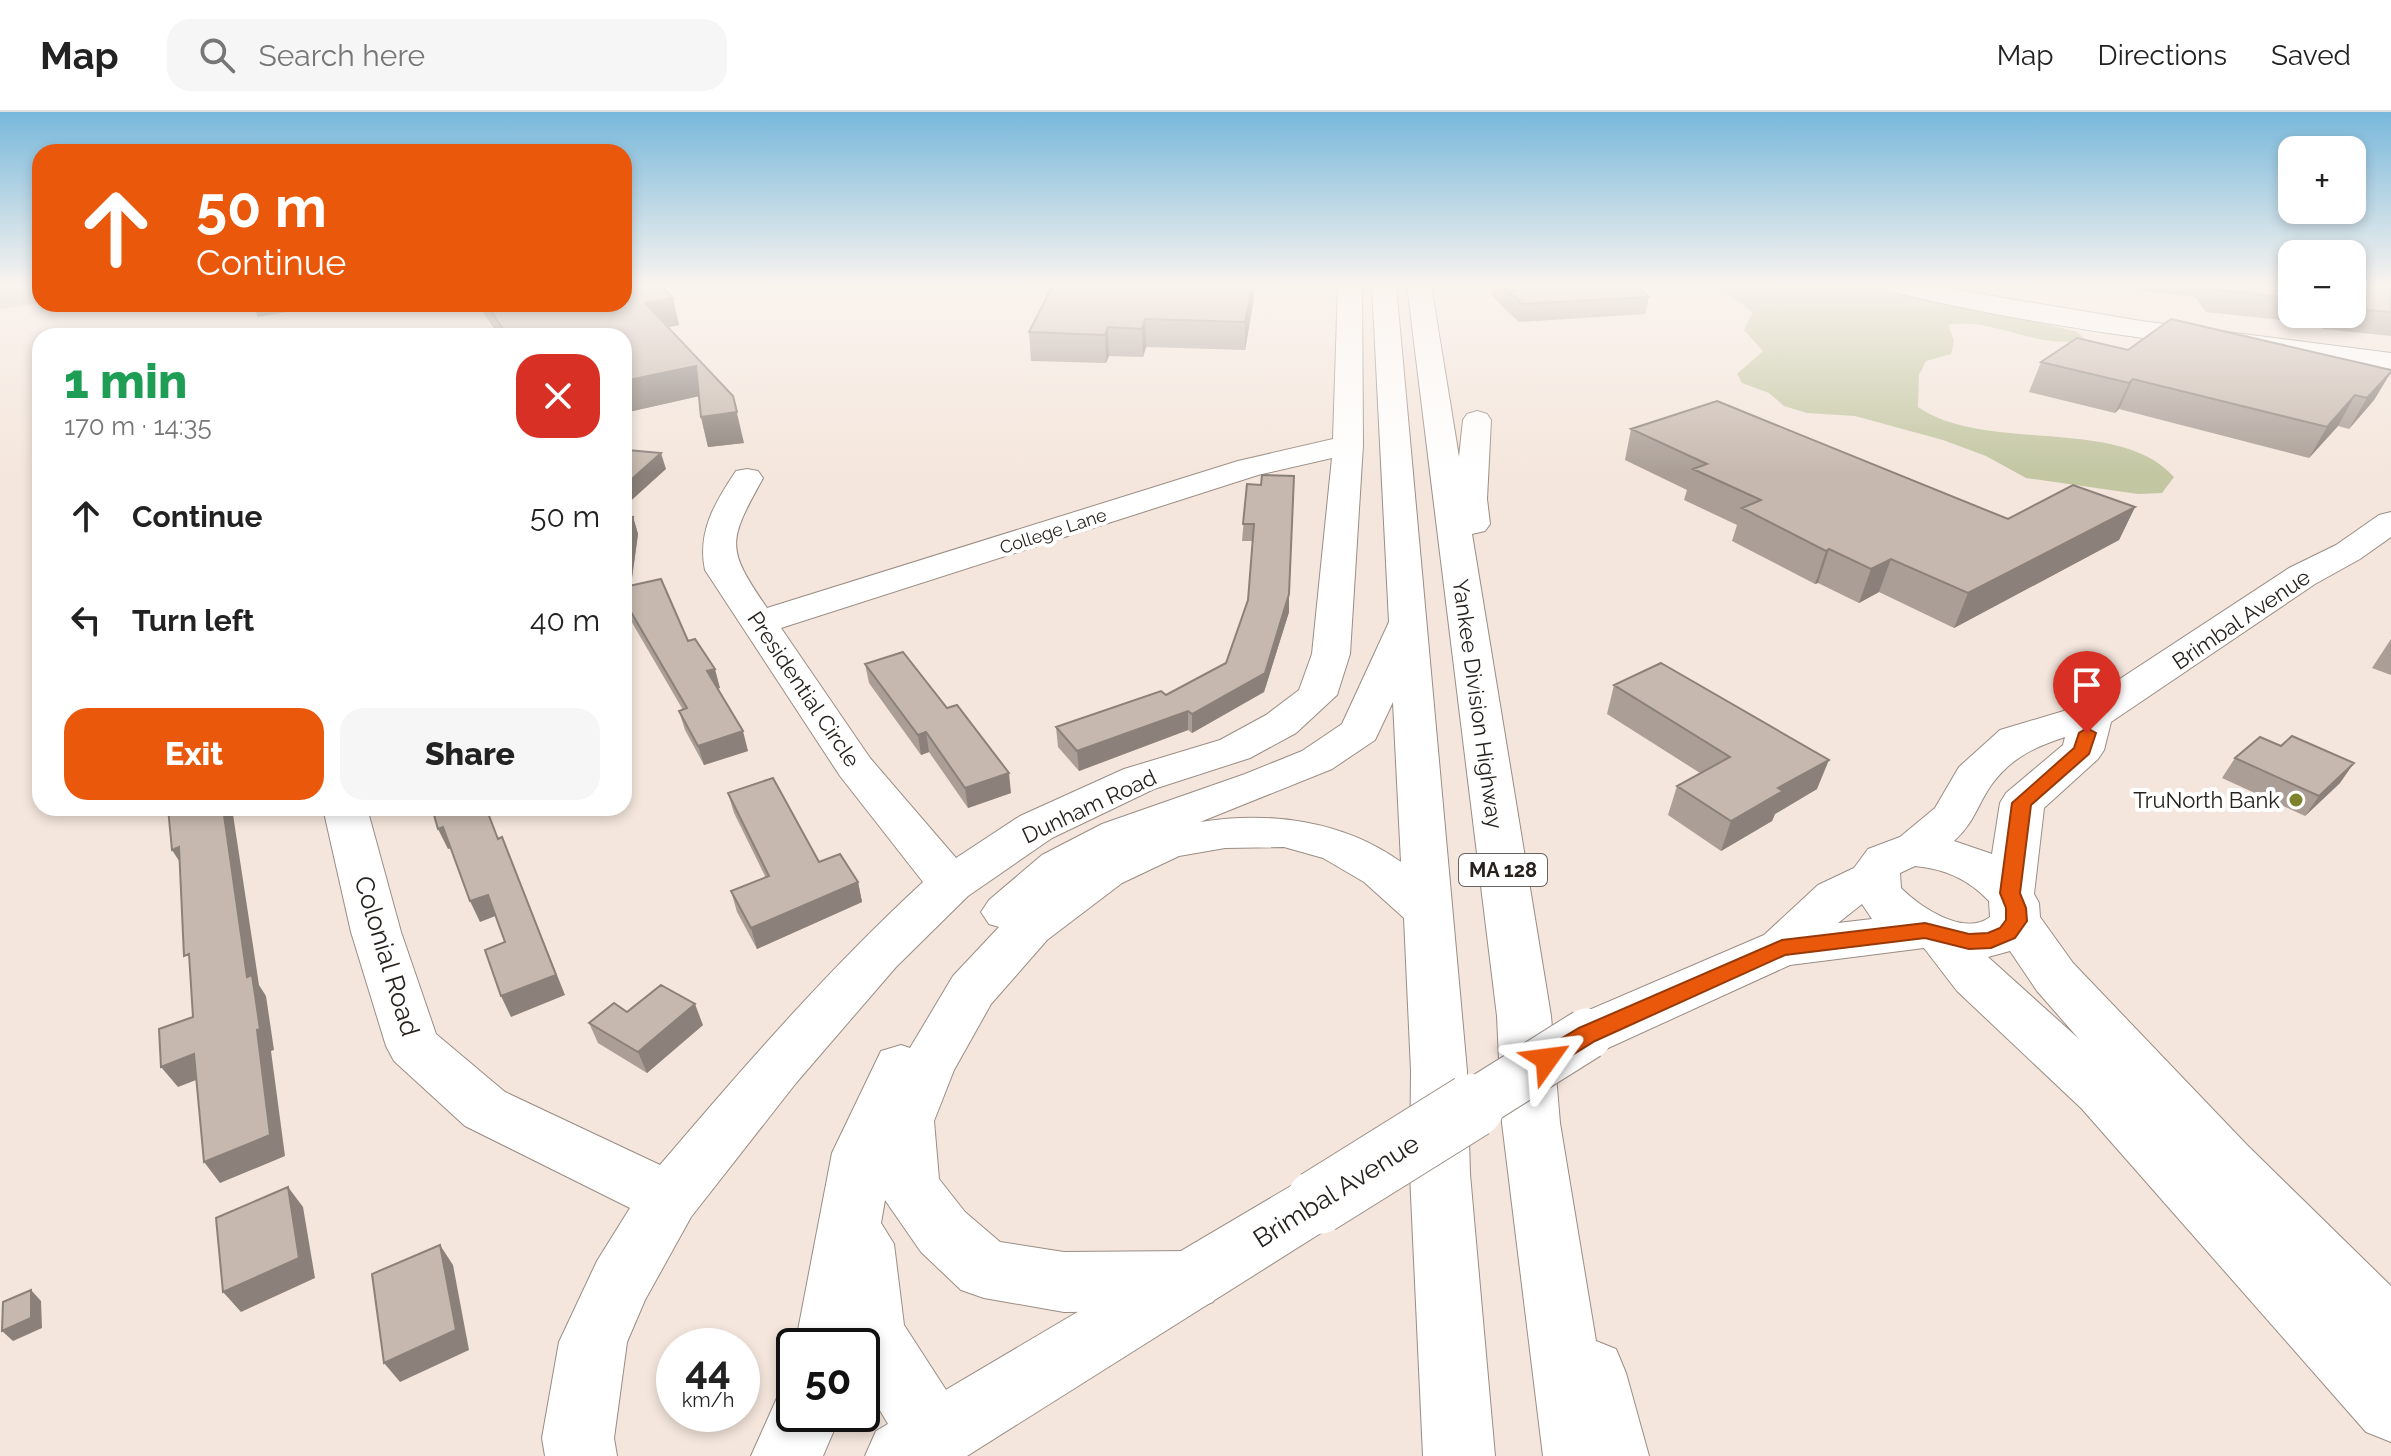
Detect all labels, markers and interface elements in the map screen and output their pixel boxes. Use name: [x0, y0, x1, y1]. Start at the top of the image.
search box: [167, 19, 727, 91]
text: Map: [40, 33, 119, 78]
icon: search: [195, 33, 239, 77]
text: Search here: [259, 38, 425, 73]
text: Map: [1997, 39, 2054, 72]
text: Directions: [2098, 39, 2227, 72]
text: Saved: [2271, 39, 2351, 72]
map controls: [2278, 136, 2366, 328]
button: +: [2278, 136, 2366, 224]
text: 50 m: [196, 174, 327, 240]
icon: ahead: [64, 176, 168, 280]
button: −: [2278, 240, 2366, 328]
text: Continue: [196, 241, 346, 283]
text: 1 min: [64, 353, 187, 409]
button: close: [516, 354, 600, 438]
text: 170 m · 14:35: [64, 411, 212, 441]
icon: ahead: [64, 494, 108, 538]
text: Continue: [132, 499, 263, 534]
text: 50 m: [530, 499, 600, 534]
street label: College Lane: [997, 504, 1109, 558]
street label: Brimbal Avenue: [2167, 563, 2315, 675]
street label: Yankee Division Highway: [1448, 577, 1508, 831]
icon: left: [64, 598, 108, 642]
text: Turn left: [132, 603, 254, 638]
text: 40 m: [530, 603, 600, 638]
street label: Presidential Circle: [742, 606, 866, 772]
pin: [2053, 651, 2121, 733]
icon: arrive: [2065, 663, 2109, 707]
button: Exit: [64, 708, 324, 800]
button: Share: [340, 708, 600, 800]
street label: Dunham Road: [1018, 764, 1160, 848]
place label: TruNorth Bank: [2133, 787, 2280, 813]
marker: TruNorth Bank: [2287, 791, 2305, 809]
road number: MA 128: [1459, 854, 1547, 886]
street label: Colonial Road: [348, 872, 426, 1040]
position arrow: [1505, 1017, 1589, 1101]
street label: Brimbal Avenue: [1248, 1128, 1424, 1254]
speed limit sign: 50: [776, 1328, 880, 1432]
text: 44: [685, 1346, 731, 1393]
text: km/h: [682, 1388, 734, 1412]

